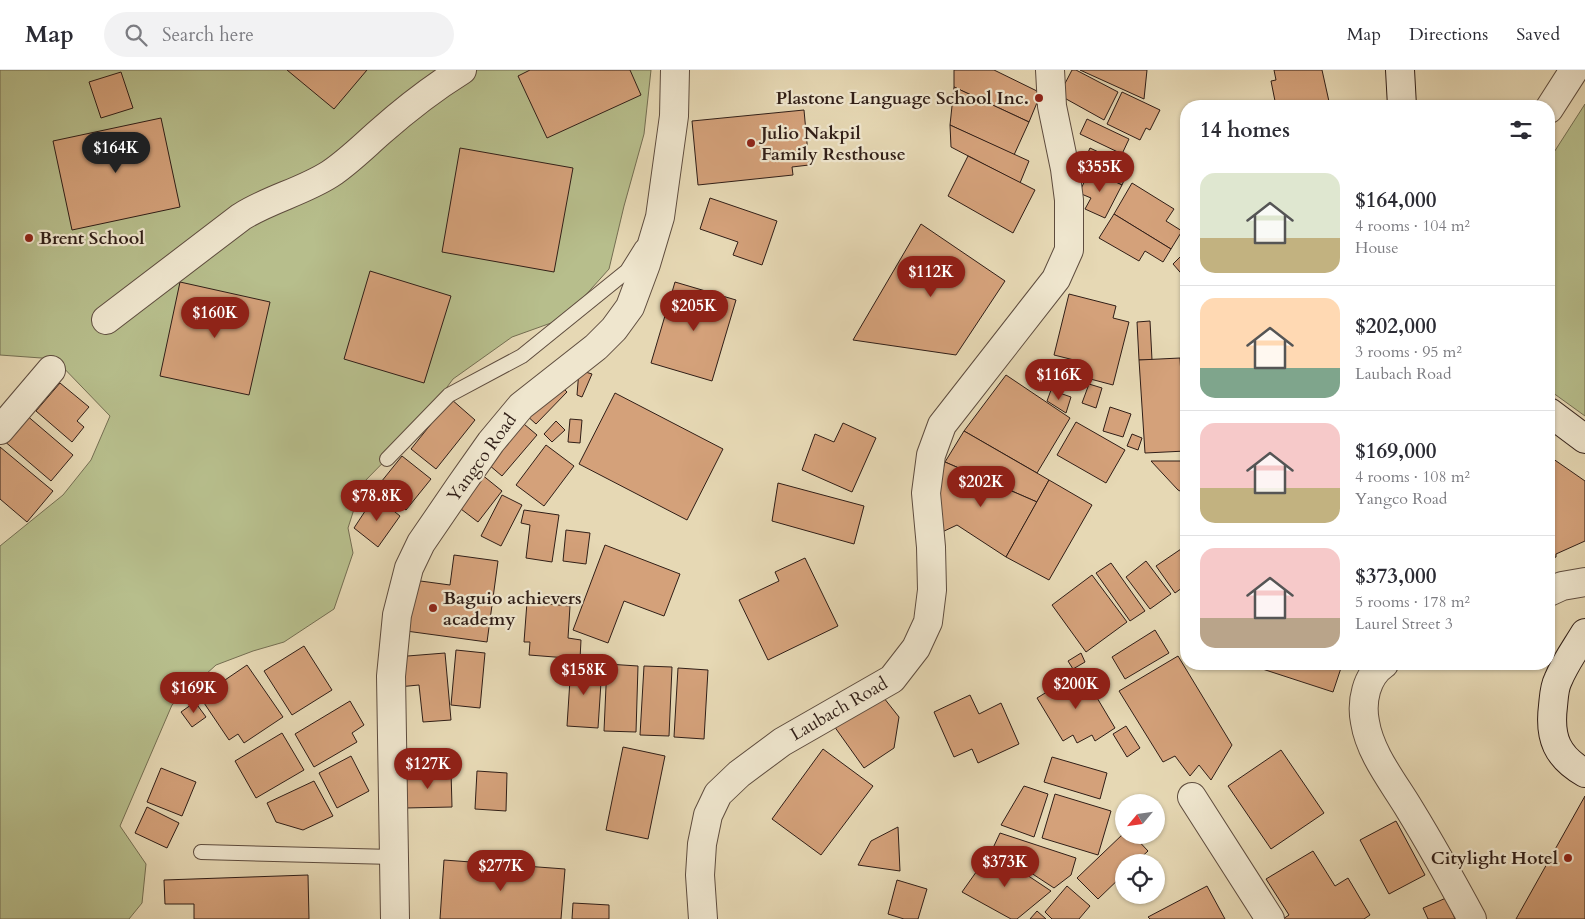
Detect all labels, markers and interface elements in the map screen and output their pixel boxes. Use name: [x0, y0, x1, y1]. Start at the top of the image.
search box: [104, 12, 454, 57]
text: Map: [25, 18, 74, 51]
icon: search: [122, 21, 150, 49]
text: Search here: [162, 22, 254, 48]
text: Map: [1347, 22, 1381, 47]
text: Directions: [1409, 22, 1488, 47]
text: Saved: [1516, 22, 1560, 47]
place label: Plastone Language School Inc.: [776, 86, 1029, 111]
marker: Plastone Language School Inc.: [1033, 92, 1045, 104]
text: 14 homes: [1200, 116, 1290, 145]
icon: filters: [1507, 116, 1535, 144]
place label: Julio Nakpil Family Resthouse: [758, 121, 906, 167]
pin: $164K: [81, 132, 151, 174]
text: $164K: [93, 137, 139, 159]
marker: Julio Nakpil Family Resthouse: [745, 137, 757, 149]
pin: $355K: [1065, 150, 1135, 193]
text: $355K: [1077, 156, 1123, 178]
text: $164,000: [1355, 186, 1436, 215]
icon: home: [1240, 193, 1300, 253]
text: 4 rooms · 104 m²: [1355, 215, 1470, 237]
place label: Brent School: [39, 226, 145, 251]
marker: Brent School: [23, 232, 35, 244]
text: House: [1355, 237, 1398, 259]
pin: $112K: [896, 256, 966, 298]
text: $112K: [908, 261, 954, 283]
pin: $205K: [659, 290, 729, 332]
text: $205K: [671, 295, 717, 317]
pin: $160K: [180, 296, 250, 339]
text: $160K: [192, 302, 238, 324]
text: $202,000: [1355, 312, 1436, 341]
icon: home: [1240, 318, 1300, 378]
text: 3 rooms · 95 m²: [1355, 341, 1462, 363]
pin: $116K: [1024, 358, 1094, 401]
text: Laubach Road: [1355, 363, 1451, 385]
text: $116K: [1036, 364, 1082, 386]
street label: Yangco Road: [441, 408, 523, 507]
text: $169,000: [1355, 437, 1436, 466]
icon: home: [1240, 443, 1300, 503]
pin: $202K: [946, 466, 1016, 508]
text: 4 rooms · 108 m²: [1355, 466, 1470, 488]
text: $202K: [958, 471, 1004, 493]
pin: $78.8K: [336, 480, 418, 522]
text: $78.8K: [352, 485, 402, 507]
text: Yangco Road: [1355, 488, 1447, 510]
text: $373,000: [1355, 562, 1436, 591]
icon: home: [1240, 568, 1300, 628]
place label: Baguio achievers academy: [443, 586, 582, 632]
text: 5 rooms · 178 m²: [1355, 591, 1470, 613]
marker: Baguio achievers academy: [427, 602, 439, 614]
text: Laurel Street 3: [1355, 613, 1453, 635]
pin: $158K: [549, 654, 619, 696]
text: $158K: [561, 659, 607, 681]
pin: $200K: [1041, 668, 1111, 710]
street label: Laubach Road: [786, 671, 893, 747]
pin: $169K: [159, 672, 229, 714]
text: $200K: [1053, 673, 1099, 695]
text: $169K: [171, 677, 217, 699]
pin: $127K: [393, 748, 463, 790]
text: $127K: [405, 753, 451, 775]
north arrow: [1115, 794, 1165, 844]
map controls: [1115, 794, 1165, 904]
pin: $373K: [970, 846, 1040, 888]
place label: Citylight Hotel: [1431, 846, 1558, 871]
pin: $277K: [466, 850, 536, 892]
text: $373K: [982, 851, 1028, 873]
marker: Citylight Hotel: [1562, 852, 1574, 864]
button: locate: [1115, 854, 1165, 904]
text: $277K: [478, 855, 524, 877]

